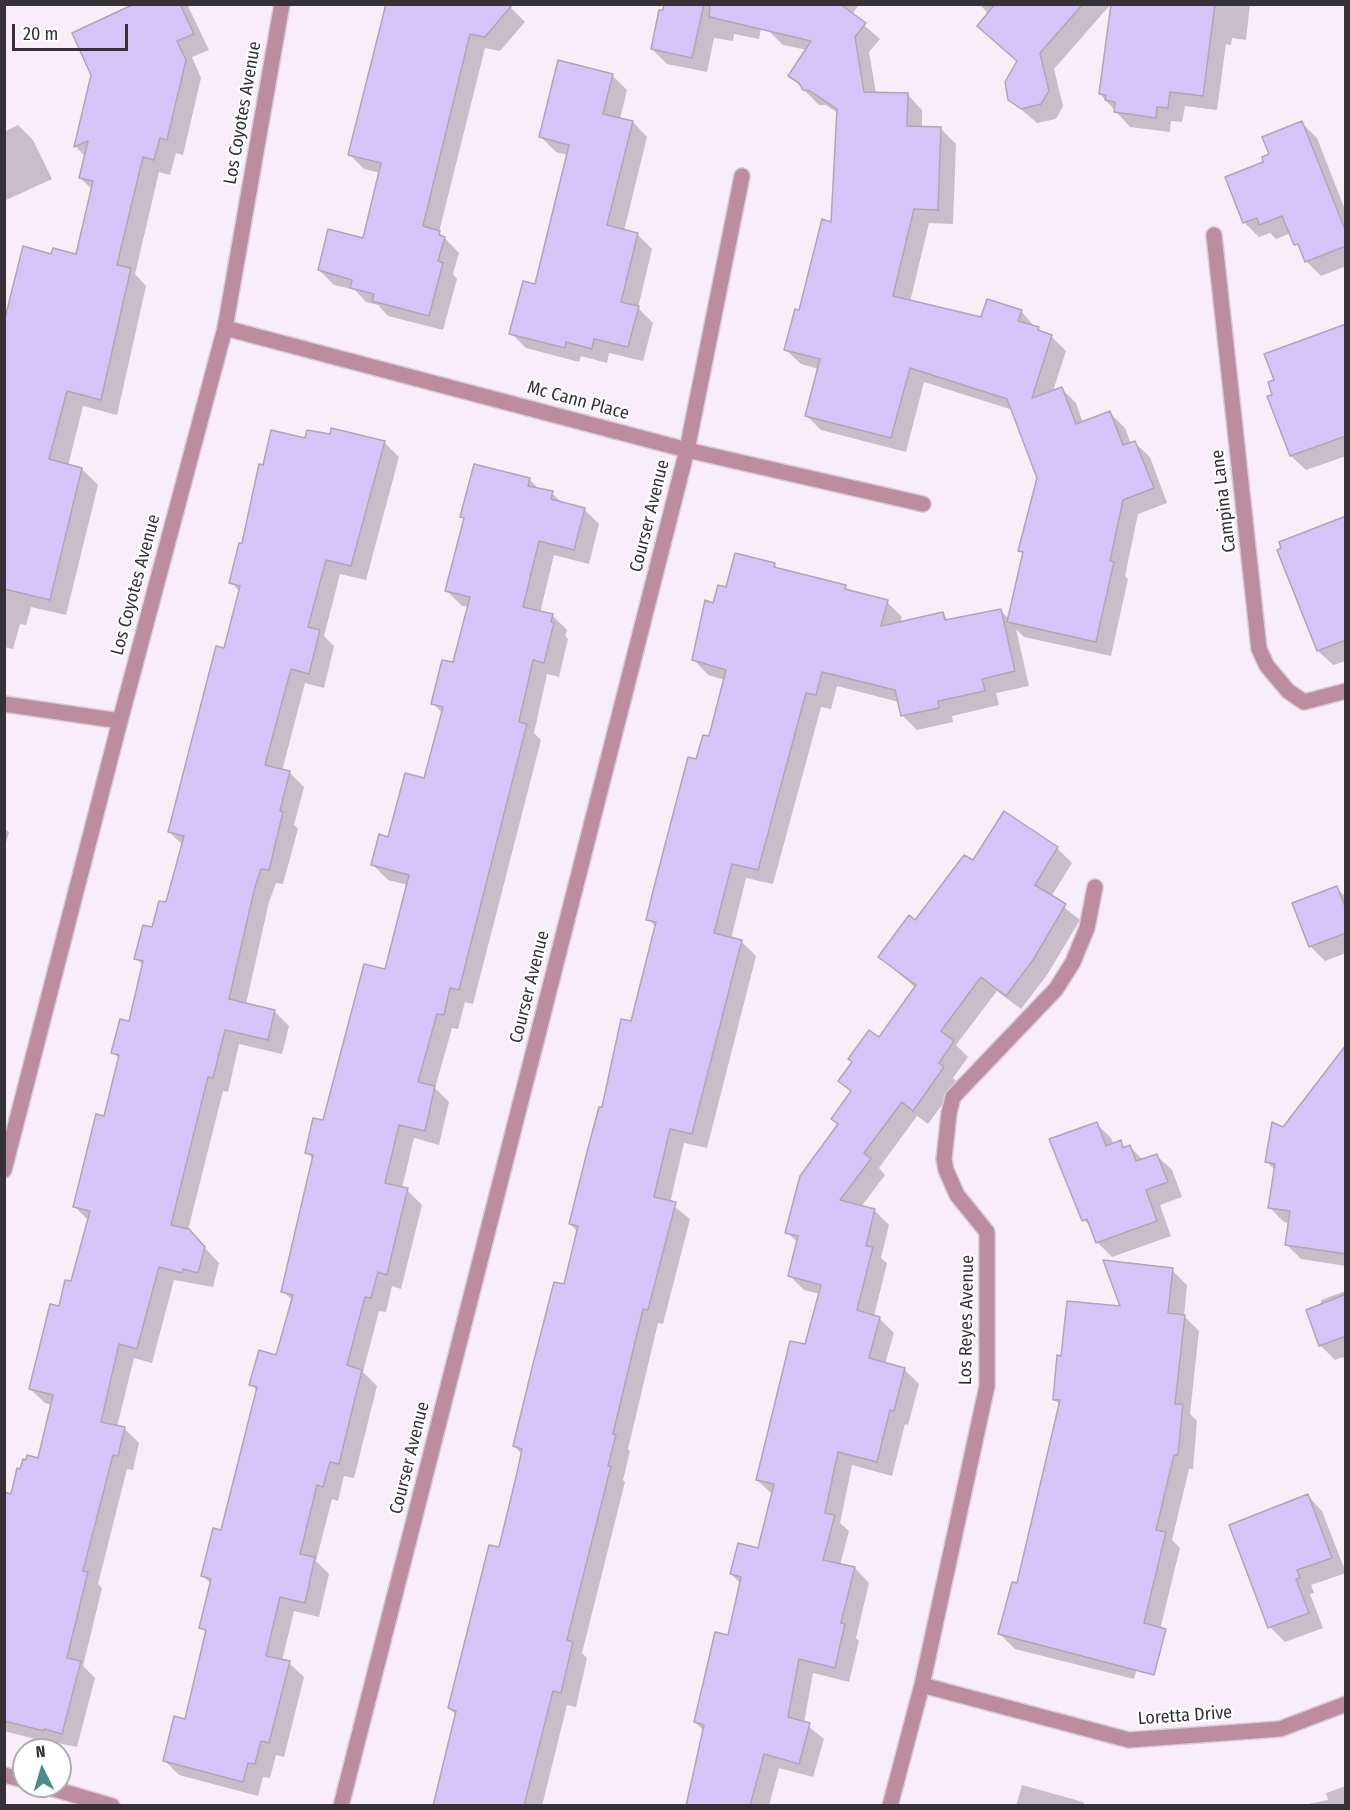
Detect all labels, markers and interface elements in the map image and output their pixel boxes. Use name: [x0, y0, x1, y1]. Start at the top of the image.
scale bar: [15, 12, 130, 50]
text: 20 m: [23, 23, 58, 45]
street label: Los Coyotes Avenue: [220, 40, 266, 186]
street label: Mc Cann Place: [525, 377, 631, 425]
street label: Campina Lane: [1207, 448, 1241, 554]
street label: Courser Avenue: [626, 458, 674, 574]
street label: Los Coyotes Avenue: [107, 512, 165, 658]
street label: Courser Avenue: [506, 929, 554, 1045]
street label: Los Reyes Avenue: [955, 1255, 979, 1385]
street label: Courser Avenue: [386, 1400, 434, 1516]
street label: Loretta Drive: [1137, 1702, 1233, 1730]
north arrow: [12, 1738, 72, 1798]
text: N: [35, 1742, 46, 1761]

